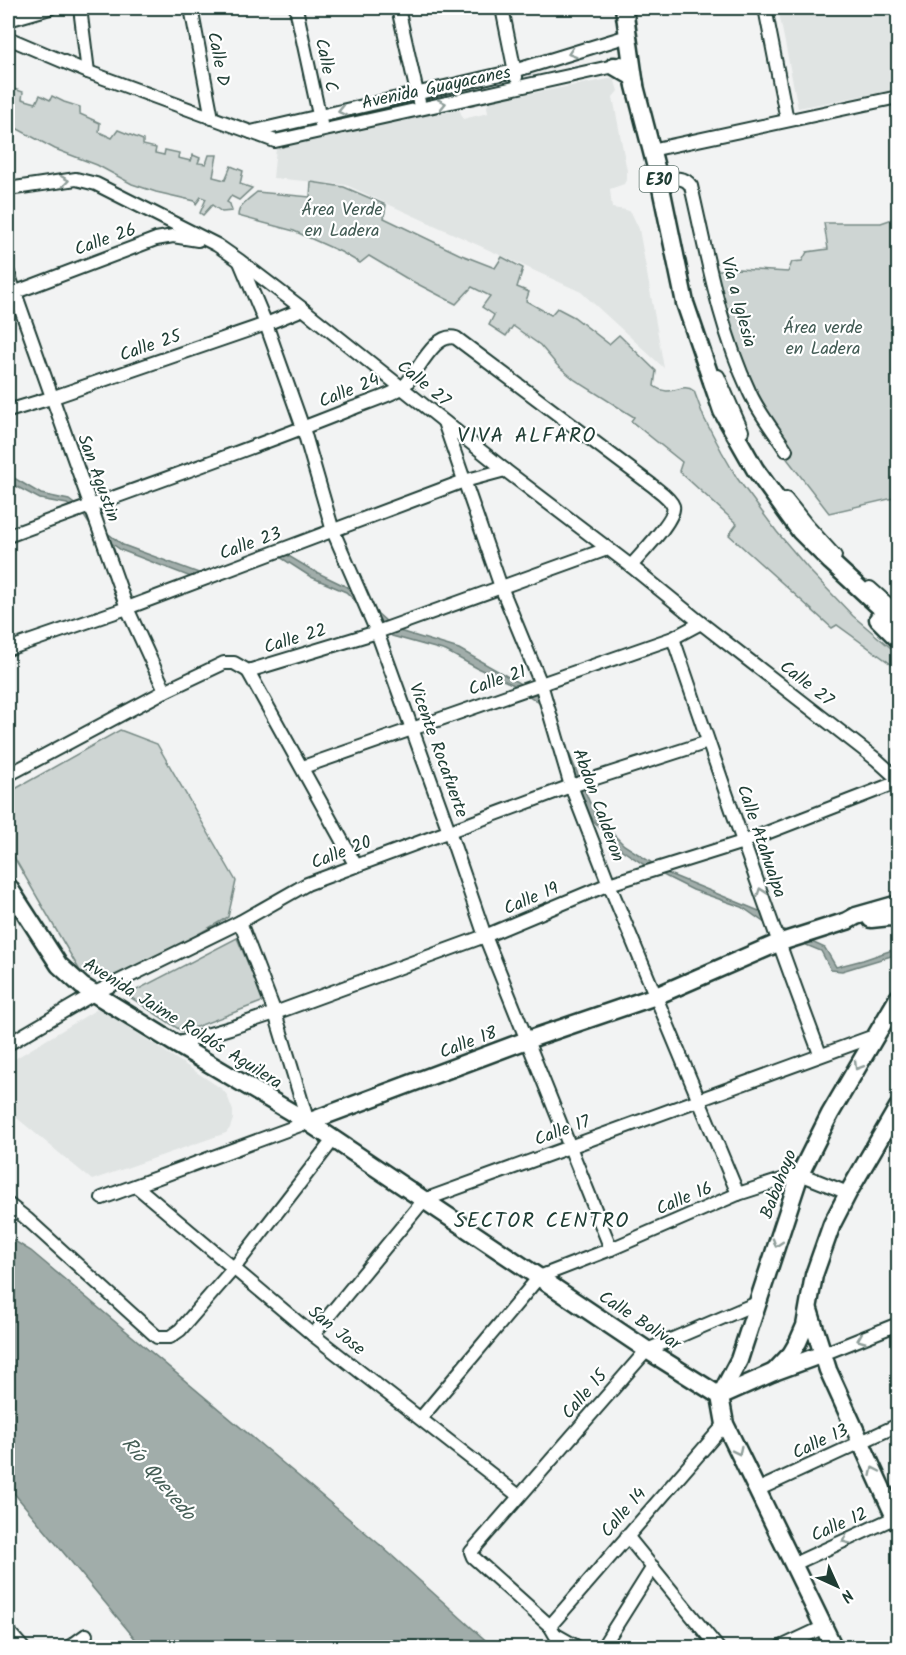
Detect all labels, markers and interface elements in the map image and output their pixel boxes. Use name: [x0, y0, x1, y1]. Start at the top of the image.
street label: Calle D: [198, 30, 237, 89]
street label: Calle C: [306, 36, 345, 95]
one-way arrow: [567, 46, 578, 58]
street label: Avenida Guayacanes: [359, 58, 514, 118]
one-way arrow: [437, 98, 447, 111]
one-way arrow: [337, 103, 347, 116]
road number: E30: [640, 166, 678, 192]
one-way arrow: [61, 175, 70, 187]
park label: Área Verde en Ladera: [301, 196, 383, 246]
street label: Calle 26: [71, 216, 140, 265]
street label: Vía a Iglesia: [712, 254, 763, 351]
park label: Área verde en Ladera: [783, 314, 863, 364]
street label: Calle 25: [116, 322, 186, 370]
street label: Calle 27: [390, 353, 457, 415]
street label: Calle 24: [315, 366, 385, 417]
district label: VIVA ALFARO: [457, 420, 597, 453]
street label: San Agustin: [68, 431, 127, 526]
street label: Calle 23: [215, 520, 286, 569]
street label: Calle 22: [260, 616, 330, 663]
street label: Calle 27: [773, 654, 840, 715]
street label: Calle 21: [465, 658, 530, 705]
street label: Vicente Rocafuerte: [400, 679, 475, 822]
street label: Abdon Calderon: [564, 745, 632, 866]
street label: Calle Atahualpa: [728, 781, 793, 902]
street label: Calle 20: [307, 829, 376, 878]
street label: Calle 19: [499, 875, 564, 924]
one-way arrow: [755, 887, 768, 898]
street label: Avenida Jaime Roldós Aguilera: [77, 951, 288, 1098]
street label: Calle 18: [435, 1019, 502, 1068]
one-way arrow: [853, 1060, 865, 1070]
street label: Calle 17: [531, 1108, 595, 1155]
street label: Babahoyo: [753, 1146, 806, 1223]
street label: Calle 16: [652, 1175, 717, 1224]
district label: SECTOR CENTRO: [454, 1205, 630, 1238]
one-way arrow: [772, 1237, 785, 1248]
street label: Calle Bolivar: [592, 1284, 687, 1359]
street label: San Jose: [301, 1299, 371, 1364]
one-way arrow: [856, 1332, 867, 1344]
street label: Calle 15: [555, 1362, 616, 1427]
street label: Calle 13: [788, 1417, 854, 1468]
water label: Río Quevedo: [113, 1430, 204, 1530]
one-way arrow: [731, 1444, 743, 1455]
one-way arrow: [869, 1466, 881, 1477]
street label: Calle 14: [594, 1481, 654, 1545]
street label: Calle 12: [807, 1500, 873, 1551]
one-way arrow: [841, 1533, 852, 1545]
north arrow: [807, 1556, 867, 1616]
text: N: [834, 1583, 859, 1608]

